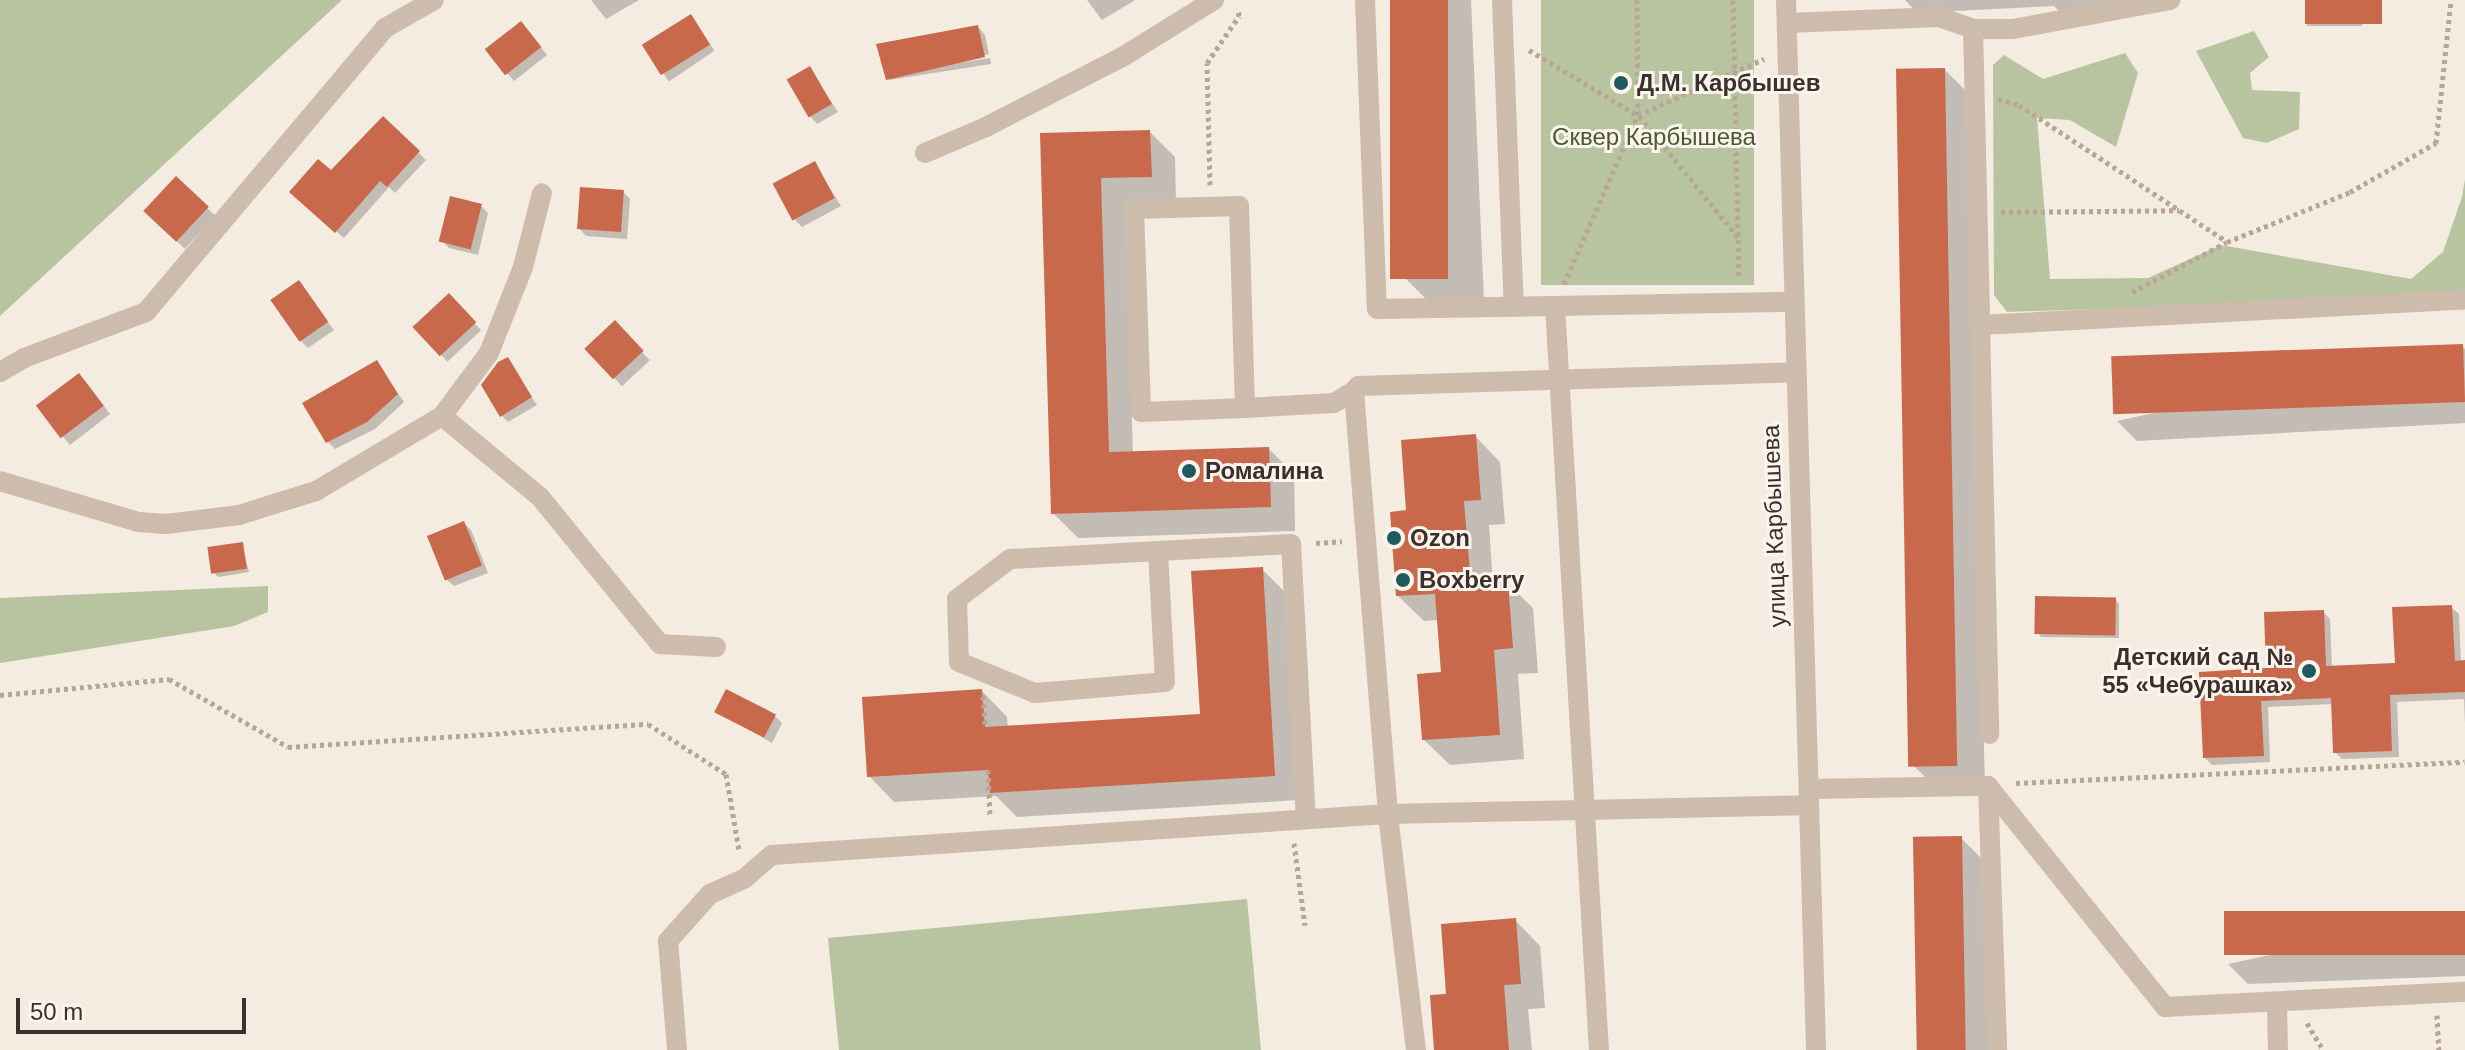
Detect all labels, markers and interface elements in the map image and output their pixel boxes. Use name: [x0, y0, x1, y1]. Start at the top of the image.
place label: Д.М. Карбышев: [1637, 69, 1820, 97]
marker: Д.М. Карбышев: [1612, 74, 1630, 92]
park label: Сквер Карбышева: [1552, 123, 1756, 151]
street label: улица Карбышева: [1756, 424, 1792, 628]
place label: Ромалина: [1205, 457, 1323, 485]
marker: Ромалина: [1180, 462, 1198, 480]
place label: Ozon: [1410, 524, 1470, 552]
marker: Ozon: [1385, 529, 1403, 547]
place label: Boxberry: [1419, 566, 1524, 594]
marker: Boxberry: [1394, 571, 1412, 589]
place label: Детский сад № 55 «Чебурашка»: [2102, 643, 2293, 699]
marker: Детский сад № 55 «Чебурашка»: [2300, 662, 2318, 680]
scale bar: [20, 982, 250, 1032]
text: 50 m: [30, 998, 83, 1025]

